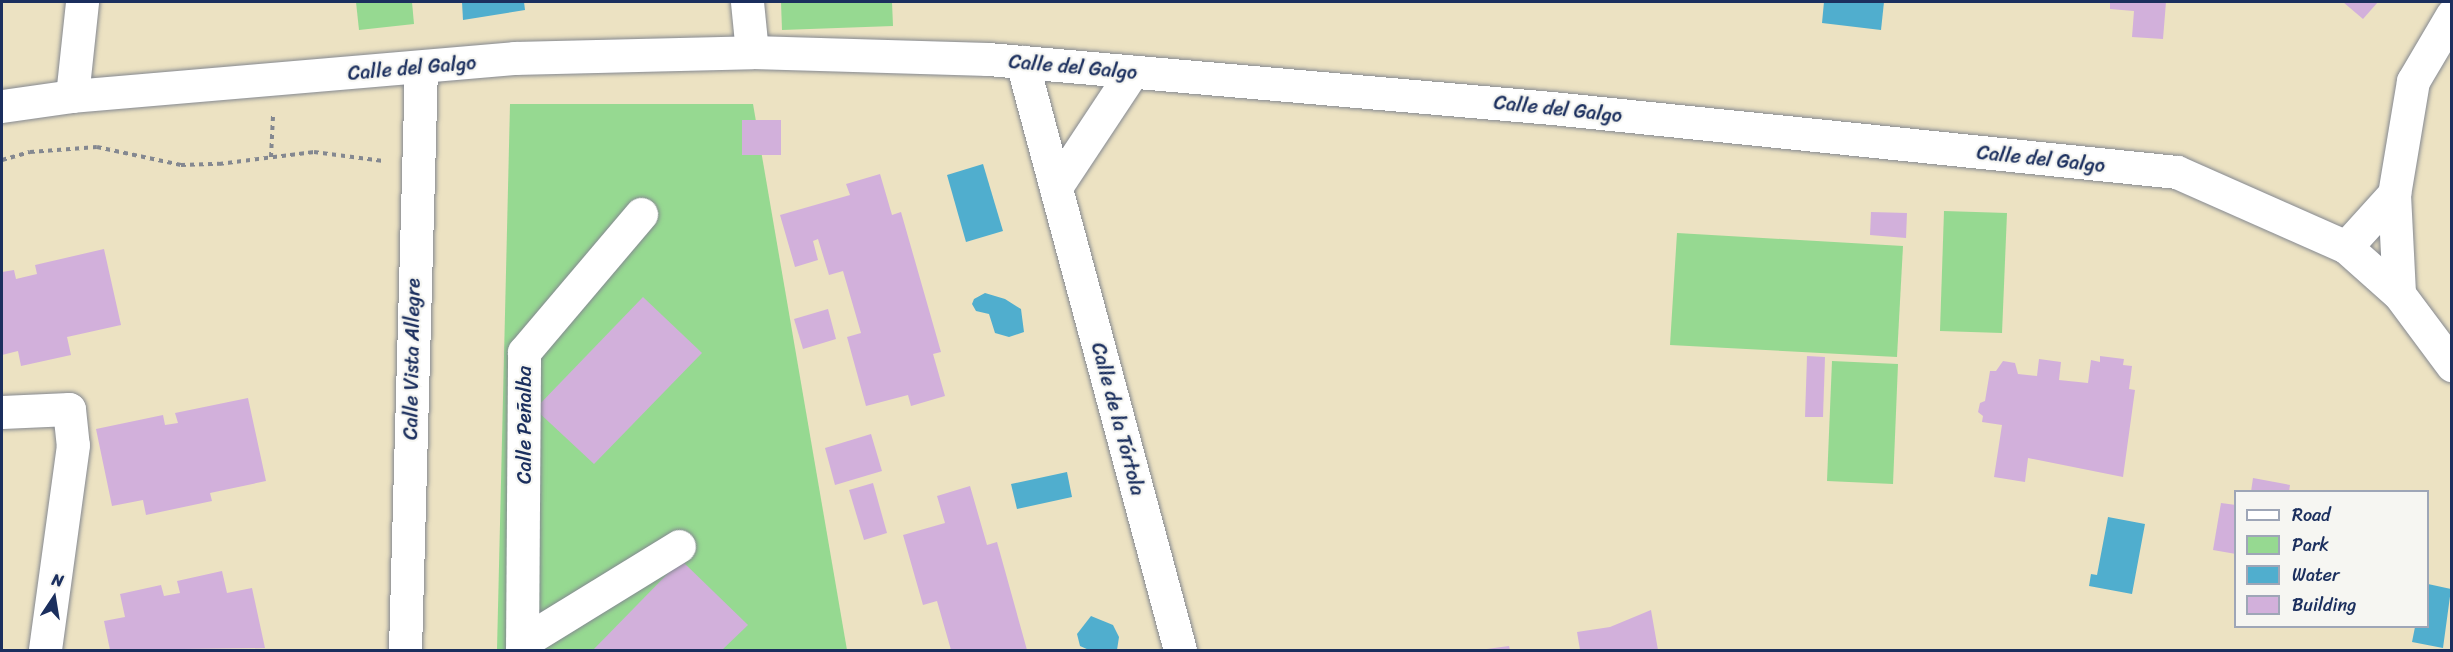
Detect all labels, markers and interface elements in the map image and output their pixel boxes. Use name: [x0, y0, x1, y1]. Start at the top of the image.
street label: Calle del Galgo: [1007, 49, 1139, 85]
street label: Calle del Galgo: [346, 50, 478, 86]
street label: Calle del Galgo: [1492, 90, 1624, 128]
street label: Calle del Galgo: [1975, 140, 2107, 178]
street label: Calle Vista Allegre: [399, 277, 425, 441]
street label: Calle de la Tórtola: [1086, 339, 1150, 499]
street label: Calle Peñalba: [512, 365, 536, 485]
legend: [2234, 490, 2429, 628]
text: Road: [2292, 499, 2331, 531]
text: Park: [2292, 529, 2329, 561]
text: Water: [2292, 559, 2339, 591]
text: N: [49, 565, 66, 595]
north arrow: [24, 568, 84, 628]
text: Building: [2292, 589, 2356, 621]

